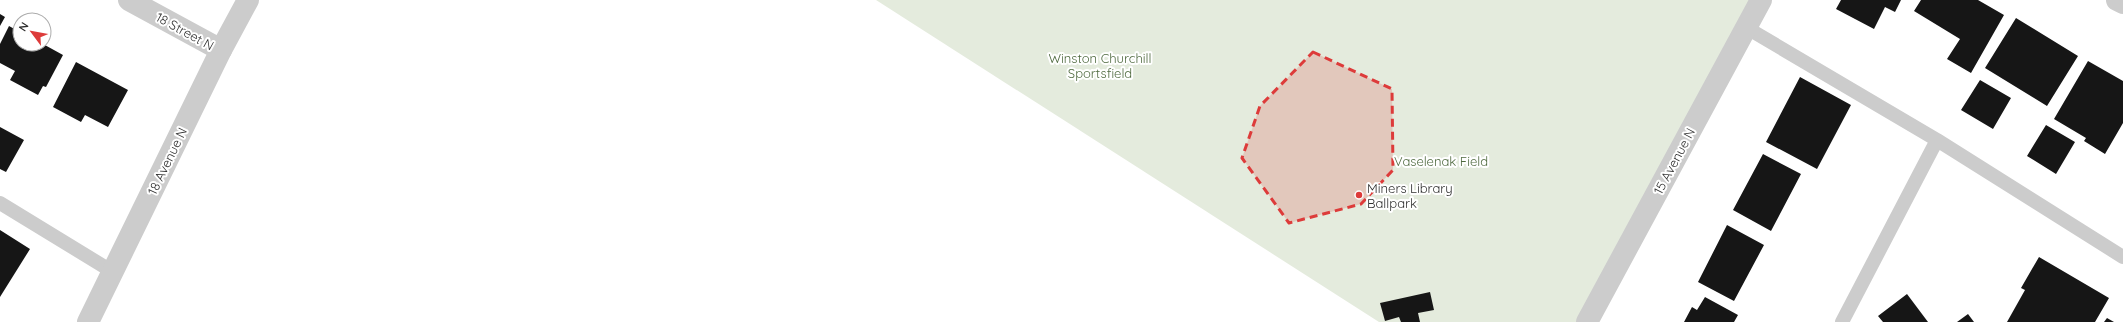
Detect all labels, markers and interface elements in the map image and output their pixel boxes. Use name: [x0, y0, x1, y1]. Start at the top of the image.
street label: 18 Street N: [153, 9, 217, 53]
north arrow: [12, 12, 52, 52]
text: N: [15, 20, 32, 34]
park label: Winston Churchill Sportsfield: [1048, 50, 1152, 81]
street label: 18 Avenue N: [144, 125, 190, 197]
street label: 15 Avenue N: [1650, 125, 1698, 197]
park label: Vaselenak Field: [1394, 153, 1488, 169]
place label: Miners Library Ballpark: [1367, 180, 1453, 211]
marker: Miners Library Ballpark: [1354, 190, 1364, 200]

